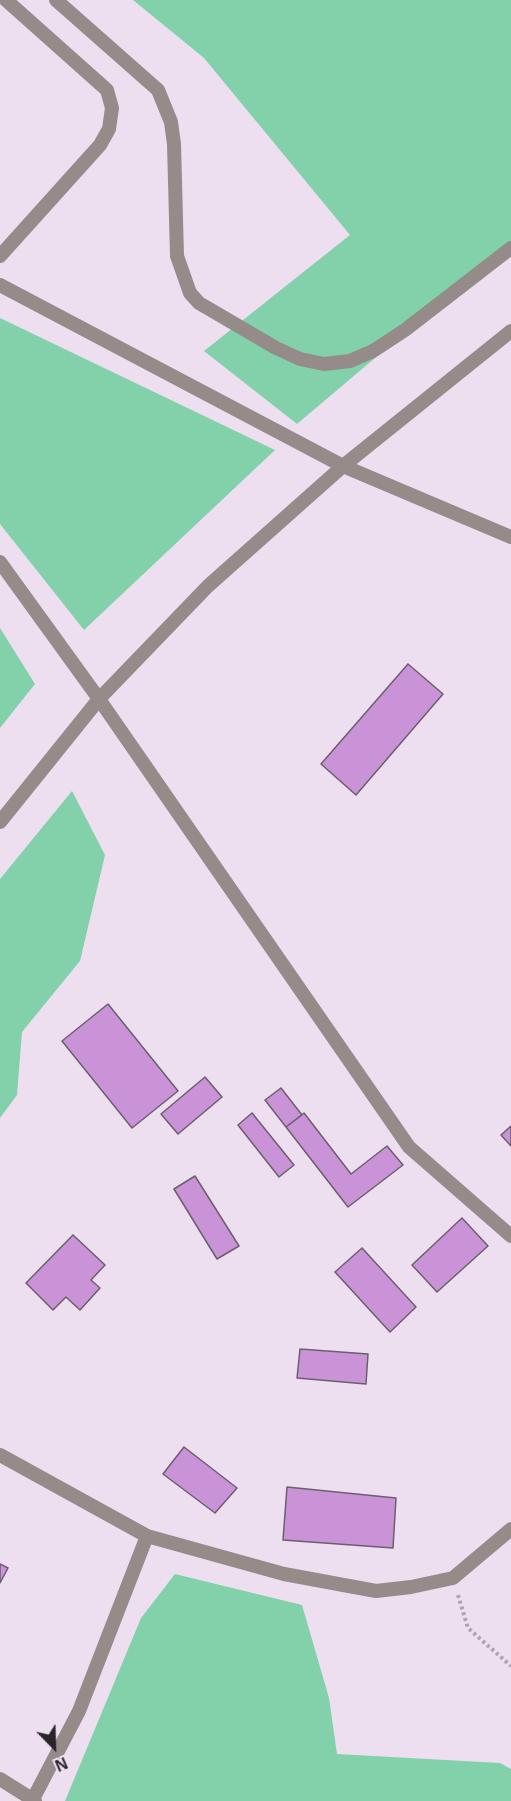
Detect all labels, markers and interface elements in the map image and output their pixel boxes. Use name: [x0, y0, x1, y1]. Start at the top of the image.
north arrow: [24, 1717, 84, 1777]
text: N: [53, 1754, 70, 1774]

